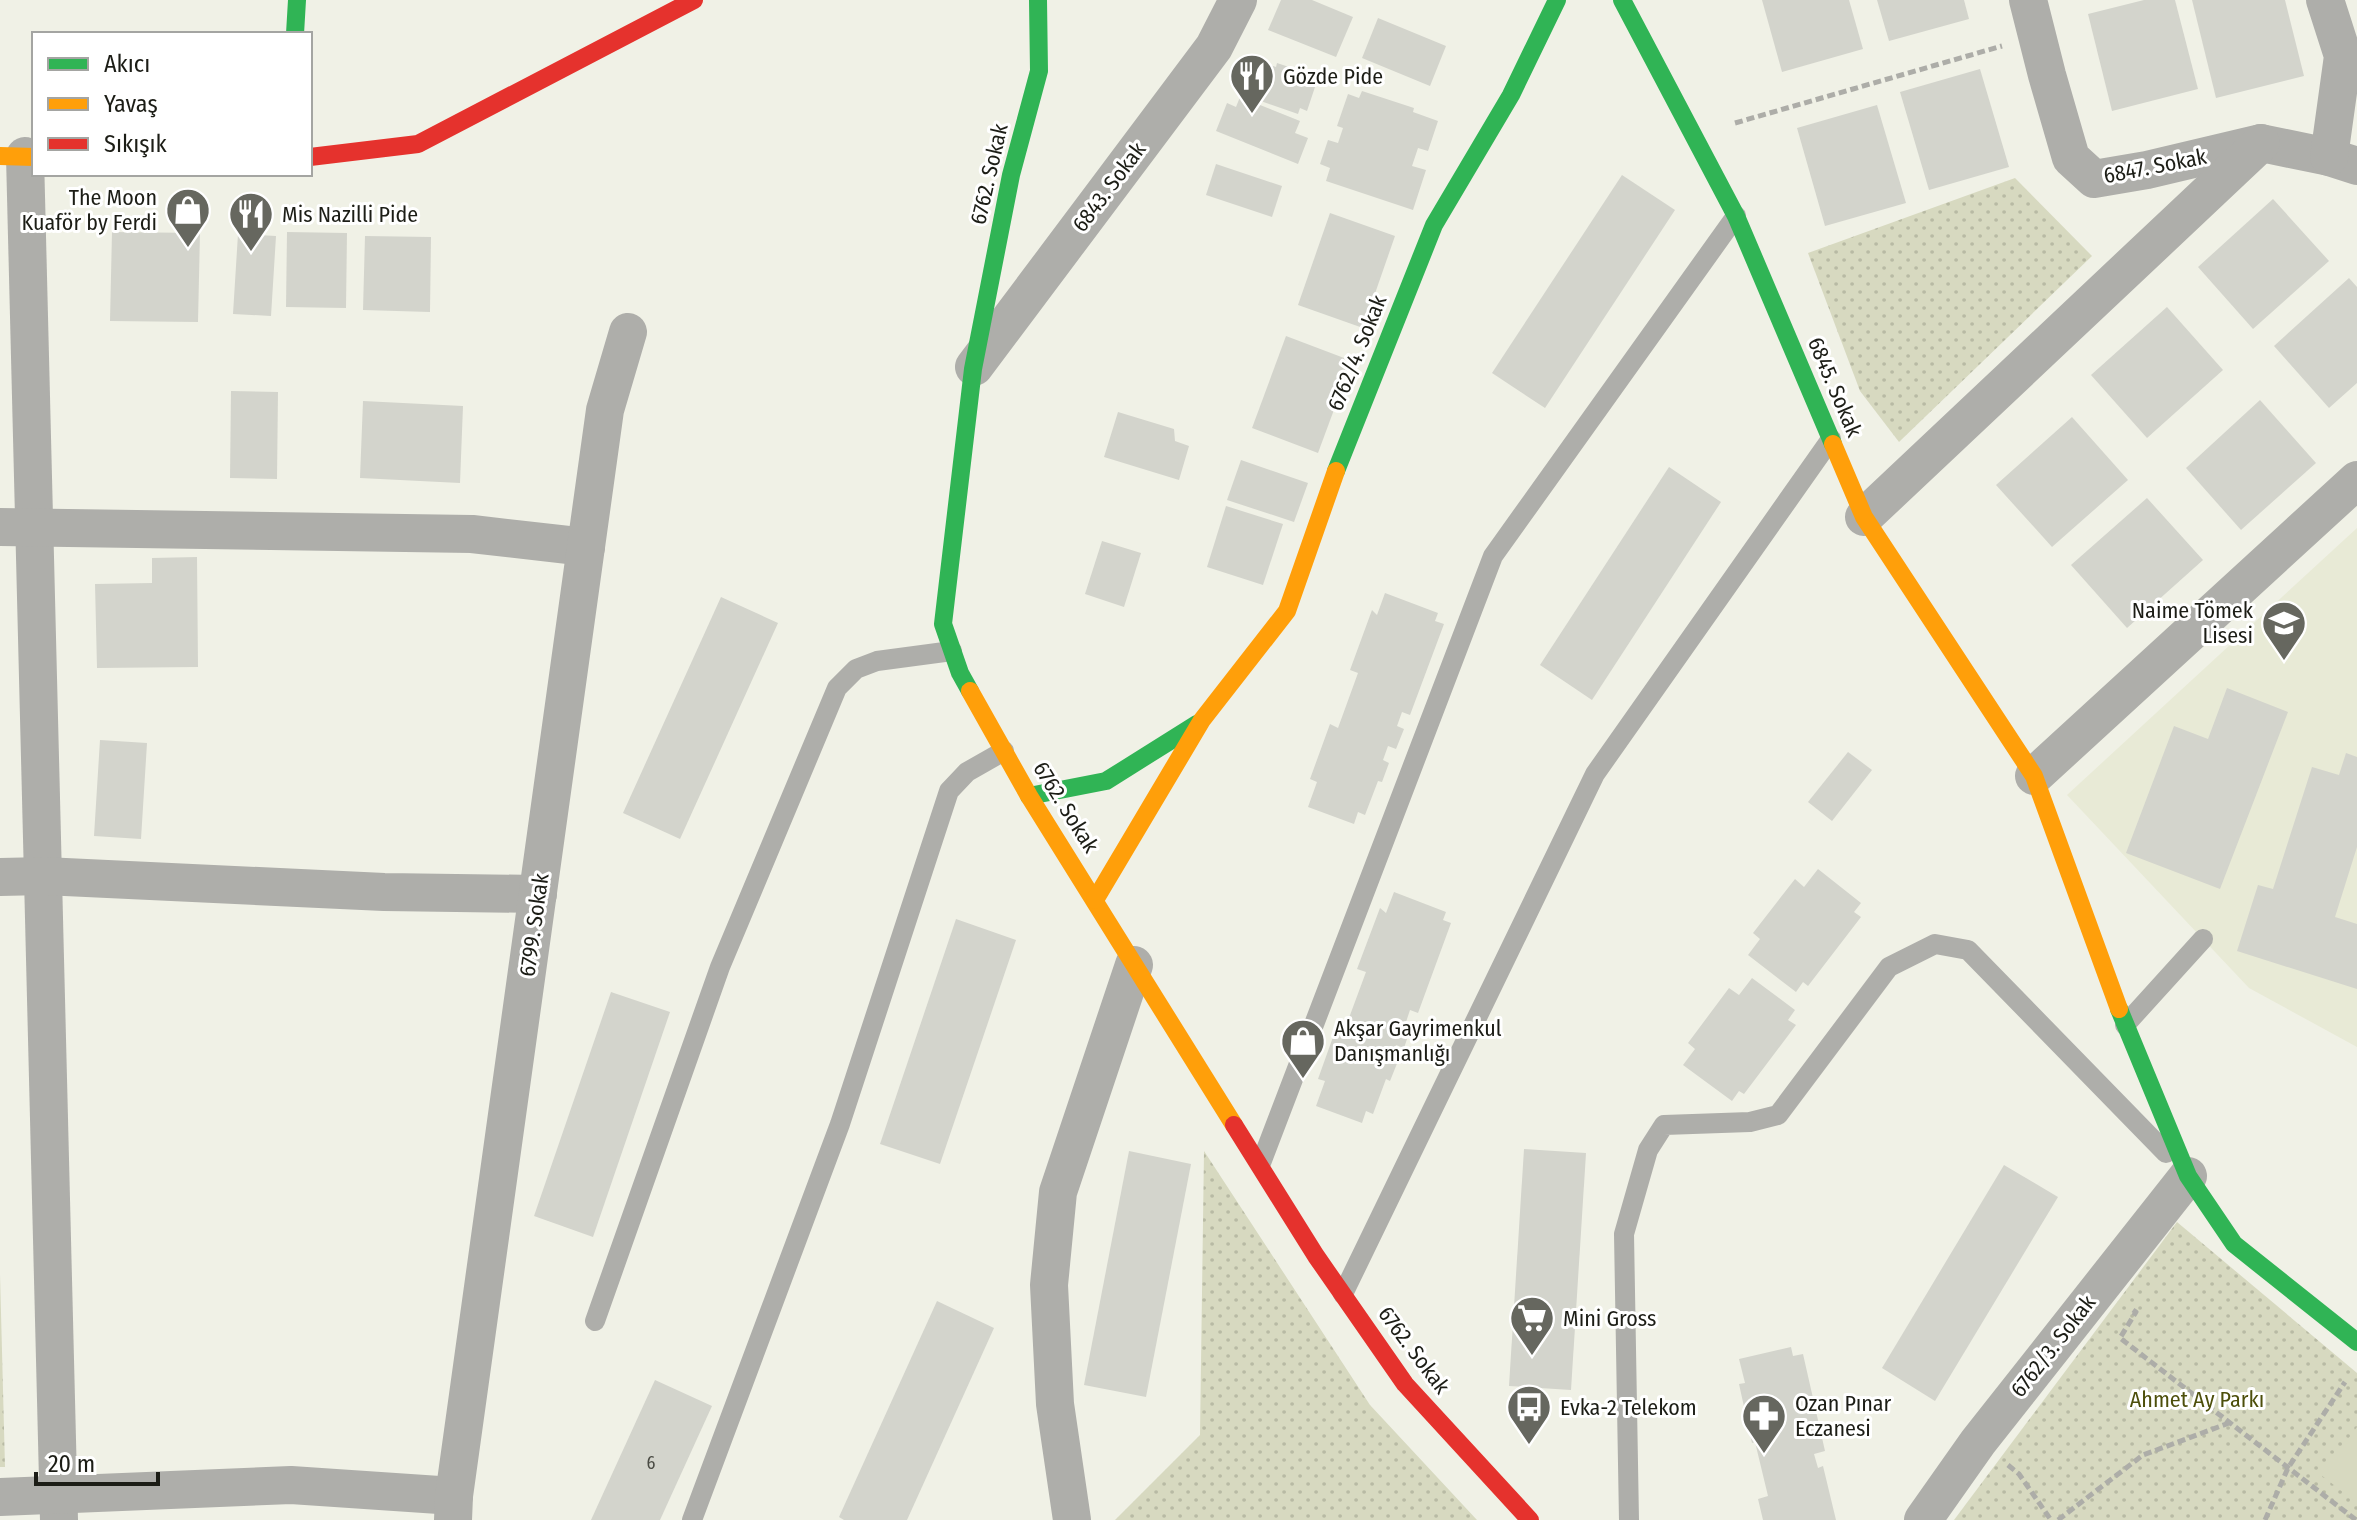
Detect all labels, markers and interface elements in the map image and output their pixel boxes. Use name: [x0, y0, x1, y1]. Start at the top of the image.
legend: [32, 32, 312, 176]
text: Akıcı: [104, 50, 150, 78]
restaurant icon: Gözde Pide: [1228, 52, 1276, 115]
place label: Gözde Pide: [1283, 63, 1383, 90]
text: Yavaş: [104, 90, 158, 118]
street label: 6762. Sokak: [964, 120, 1014, 227]
text: Sıkışık: [104, 130, 167, 158]
street label: 6843. Sokak: [1066, 136, 1152, 237]
street label: 6847. Sokak: [2101, 143, 2210, 189]
place label: The Moon Kuaför by Ferdi: [22, 184, 157, 236]
shop icon: The Moon Kuaför by Ferdi: [164, 186, 212, 249]
restaurant icon: Mis Nazilli Pide: [227, 190, 275, 253]
place label: Mis Nazilli Pide: [282, 201, 418, 228]
street label: 6762/4. Sokak: [1322, 291, 1393, 415]
street label: 6845. Sokak: [1802, 333, 1868, 442]
place label: Naime Tömek Lisesi: [2132, 597, 2254, 649]
school or university icon: Naime Tömek Lisesi: [2260, 599, 2308, 662]
street label: 6762. Sokak: [1027, 756, 1105, 858]
street label: 6799. Sokak: [513, 871, 555, 978]
place label: Akşar Gayrimenkul Danışmanlığı: [1334, 1015, 1502, 1067]
shop icon: Akşar Gayrimenkul Danışmanlığı: [1279, 1017, 1327, 1080]
street label: 6762/3. Sokak: [2005, 1289, 2102, 1402]
supermarket icon: Mini Gross: [1508, 1294, 1556, 1357]
street label: 6762. Sokak: [1372, 1301, 1456, 1400]
place label: Mini Gross: [1563, 1305, 1656, 1332]
bus stop icon: Evka-2 Telekom: [1505, 1383, 1553, 1446]
park label: Ahmet Ay Parkı: [2130, 1386, 2264, 1413]
place label: Ozan Pınar Eczanesi: [1795, 1390, 1892, 1442]
pharmacy icon: Ozan Pınar Eczanesi: [1740, 1392, 1788, 1455]
place label: Evka-2 Telekom: [1560, 1394, 1697, 1421]
scale bar: [36, 1436, 158, 1486]
text: 20 m: [48, 1450, 95, 1478]
house number: 6: [647, 1452, 656, 1474]

